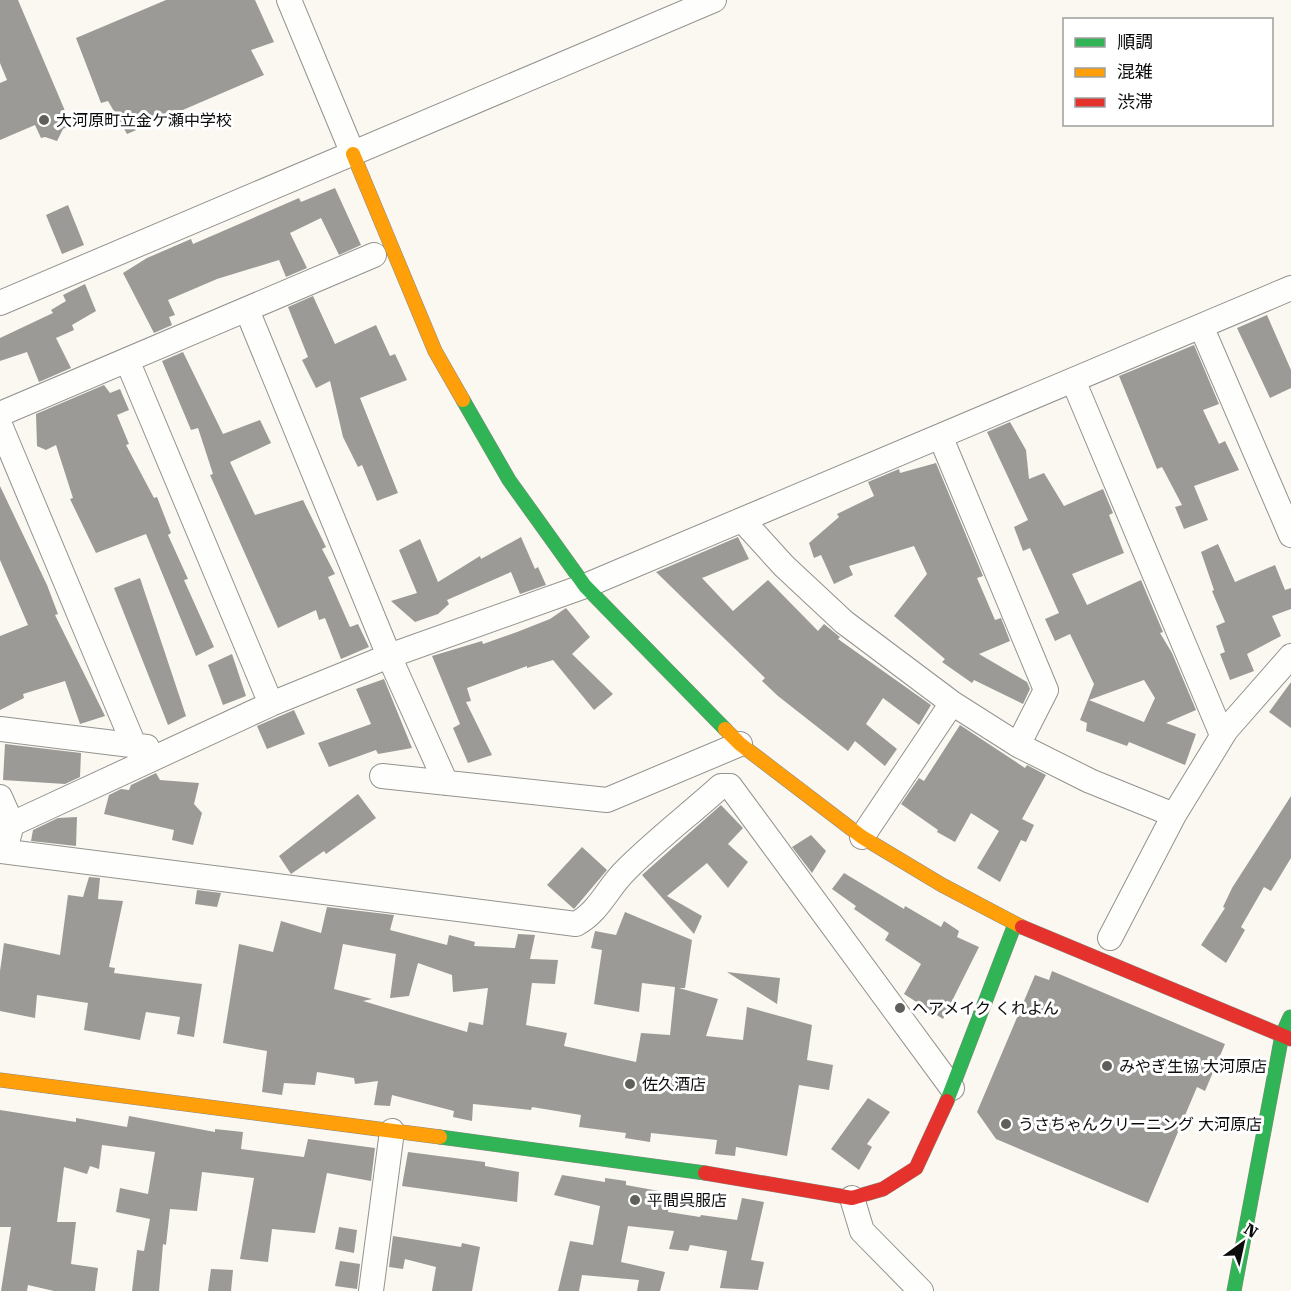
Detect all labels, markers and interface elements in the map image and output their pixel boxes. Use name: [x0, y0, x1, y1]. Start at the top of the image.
legend: [1063, 18, 1273, 126]
text: 順調: [1117, 31, 1153, 52]
text: 混雑: [1117, 61, 1153, 82]
text: 渋滞: [1117, 91, 1153, 112]
place label: 大河原町立金ケ瀬中学校: [56, 111, 232, 130]
marker: 大河原町立金ケ瀬中学校: [37, 113, 51, 127]
place label: ヘアメイク くれよん: [912, 999, 1059, 1018]
marker: ヘアメイク くれよん: [893, 1001, 907, 1015]
place label: みやぎ生協 大河原店: [1119, 1057, 1267, 1076]
marker: みやぎ生協 大河原店: [1100, 1059, 1114, 1073]
place label: 佐久酒店: [642, 1075, 706, 1094]
marker: 佐久酒店: [623, 1077, 637, 1091]
place label: うさちゃんクリーニング 大河原店: [1018, 1115, 1262, 1134]
marker: うさちゃんクリーニング 大河原店: [999, 1117, 1013, 1131]
place label: 平間呉服店: [647, 1191, 727, 1210]
marker: 平間呉服店: [628, 1193, 642, 1207]
north arrow: [1213, 1213, 1273, 1273]
text: N: [1241, 1220, 1261, 1242]

